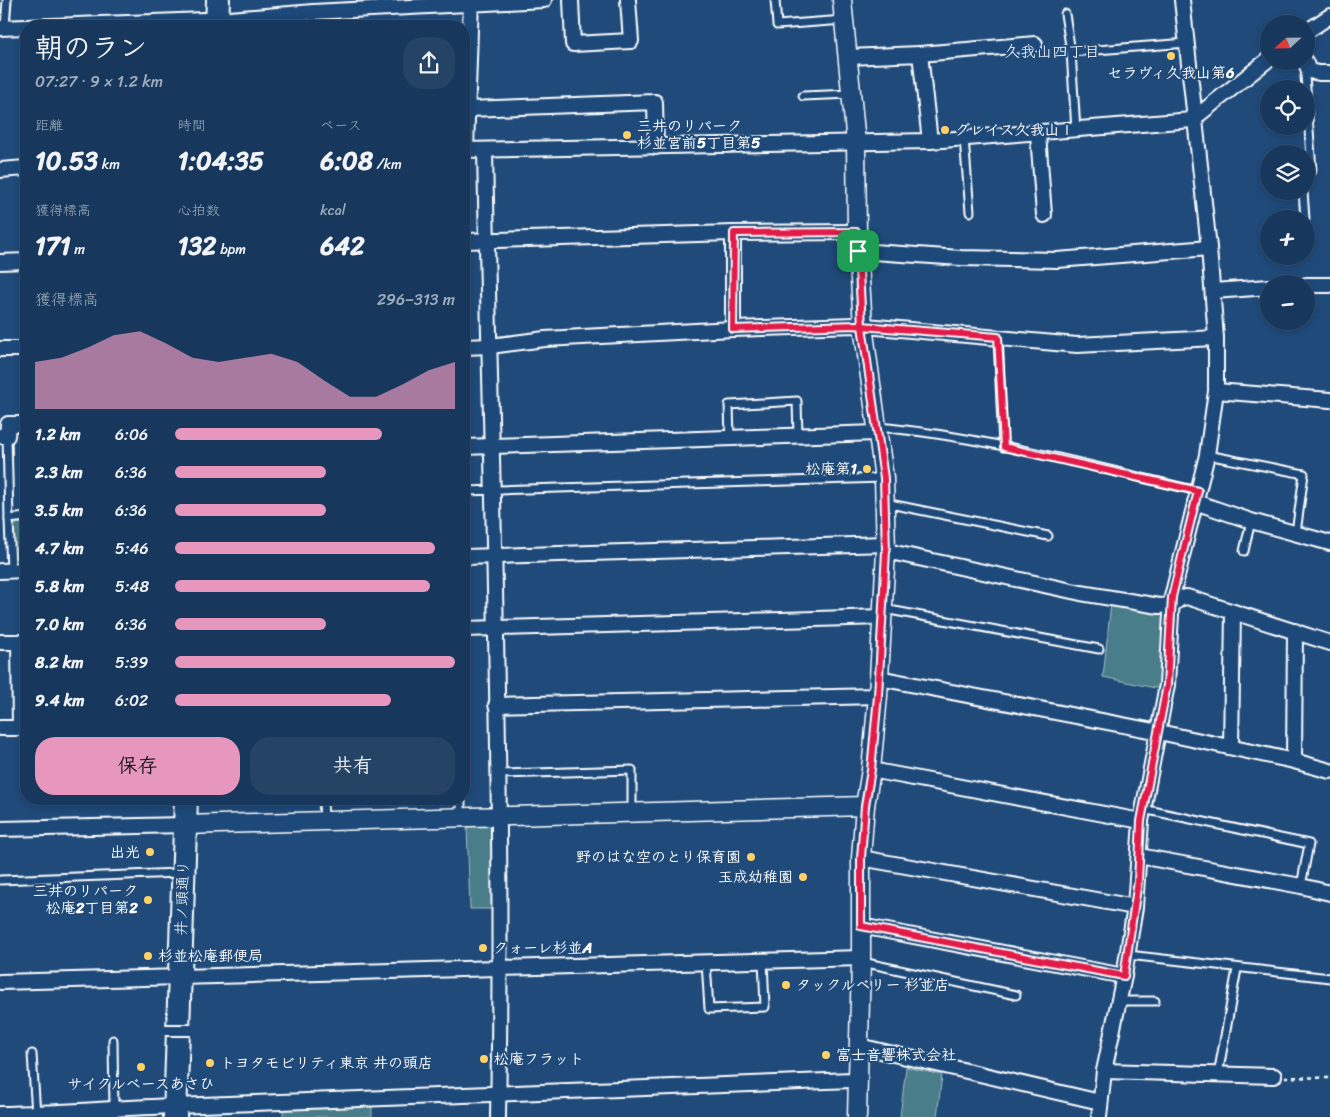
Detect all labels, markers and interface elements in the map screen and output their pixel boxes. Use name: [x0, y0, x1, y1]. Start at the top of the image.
north arrow: [1260, 15, 1315, 70]
map controls: [1260, 15, 1315, 330]
text: 朝のラン: [35, 23, 147, 72]
button: share: [403, 37, 455, 89]
district label: 久我山四丁目: [1004, 37, 1100, 66]
marker: セラヴィ久我山第6: [1165, 50, 1177, 62]
place label: セラヴィ久我山第6: [1107, 60, 1235, 86]
text: 07:27 · 9 × 1.2 km: [35, 67, 163, 96]
button: locate: [1260, 80, 1315, 135]
text: 距離: [35, 113, 63, 138]
text: 時間: [178, 113, 206, 138]
text: ペース: [320, 113, 362, 138]
place label: 三井のリパーク 杉並宮前5丁目第5: [637, 113, 760, 156]
place label: グレイス久我山Ⅰ: [955, 117, 1074, 143]
marker: グレイス久我山Ⅰ: [939, 124, 951, 136]
marker: 三井のリパーク 杉並宮前5丁目第5: [621, 129, 633, 141]
text: 10.53: [35, 138, 98, 183]
text: 1:04:35: [178, 138, 264, 183]
text: 6:08: [320, 138, 373, 183]
button: layers: [1260, 145, 1315, 200]
text: km: [98, 152, 120, 177]
text: /km: [373, 152, 402, 177]
text: 獲得標高: [35, 198, 91, 223]
text: 心拍数: [178, 198, 220, 223]
text: kcal: [320, 198, 346, 223]
button: +: [1260, 210, 1315, 265]
text: 171: [35, 223, 71, 268]
text: 132: [178, 223, 217, 268]
text: 642: [320, 223, 365, 268]
pin: [837, 230, 879, 272]
text: m: [71, 237, 85, 262]
text: bpm: [217, 237, 246, 262]
icon: arrive: [844, 237, 872, 265]
button: −: [1260, 275, 1315, 330]
text: 獲得標高: [35, 285, 99, 314]
text: 296–313 m: [377, 285, 455, 314]
text: 1.2 km: [35, 420, 81, 449]
text: 6:06: [115, 420, 148, 449]
place label: 松庵第1: [806, 456, 858, 482]
text: 2.3 km: [35, 458, 83, 487]
text: 6:36: [115, 458, 147, 487]
marker: 松庵第1: [861, 463, 873, 475]
text: 3.5 km: [35, 496, 83, 525]
text: 6:36: [115, 496, 147, 525]
text: 4.7 km: [35, 534, 84, 563]
text: 5:46: [115, 534, 149, 563]
text: 5.8 km: [35, 572, 84, 601]
text: 5:48: [115, 572, 149, 601]
text: 7.0 km: [35, 610, 84, 639]
text: 6:36: [115, 610, 147, 639]
text: 8.2 km: [35, 648, 84, 677]
text: 5:39: [115, 648, 148, 677]
text: 9.4 km: [35, 686, 85, 715]
text: 6:02: [115, 686, 148, 715]
button: 保存: [35, 737, 240, 795]
button: 共有: [250, 737, 455, 795]
place label: 出光: [110, 839, 140, 865]
place label: 野のはな空のとり保育園: [576, 844, 741, 870]
marker: 出光: [144, 846, 156, 858]
marker: 野のはな空のとり保育園: [745, 851, 757, 863]
street label: 井ノ頭通り: [168, 860, 196, 936]
place label: 玉成幼稚園: [718, 864, 793, 890]
marker: 玉成幼稚園: [797, 871, 809, 883]
place label: 三井のリパーク 松庵2丁目第2: [33, 878, 138, 921]
marker: 三井のリパーク 松庵2丁目第2: [142, 894, 154, 906]
place label: クォーレ杉並A: [493, 935, 592, 961]
marker: クォーレ杉並A: [477, 942, 489, 954]
place label: 杉並松庵郵便局: [158, 943, 263, 969]
marker: 杉並松庵郵便局: [142, 950, 154, 962]
place label: タックルベリー 杉並店: [796, 972, 949, 998]
marker: タックルベリー 杉並店: [780, 979, 792, 991]
place label: 富士音響株式会社: [836, 1042, 956, 1068]
place label: 松庵フラット: [494, 1046, 584, 1072]
marker: 富士音響株式会社: [820, 1049, 832, 1061]
place label: トヨタモビリティ東京 井の頭店: [220, 1050, 433, 1076]
marker: 松庵フラット: [478, 1053, 490, 1065]
marker: トヨタモビリティ東京 井の頭店: [204, 1057, 216, 1069]
marker: サイクルベースあさひ: [135, 1061, 147, 1073]
place label: サイクルベースあさひ: [68, 1071, 214, 1097]

